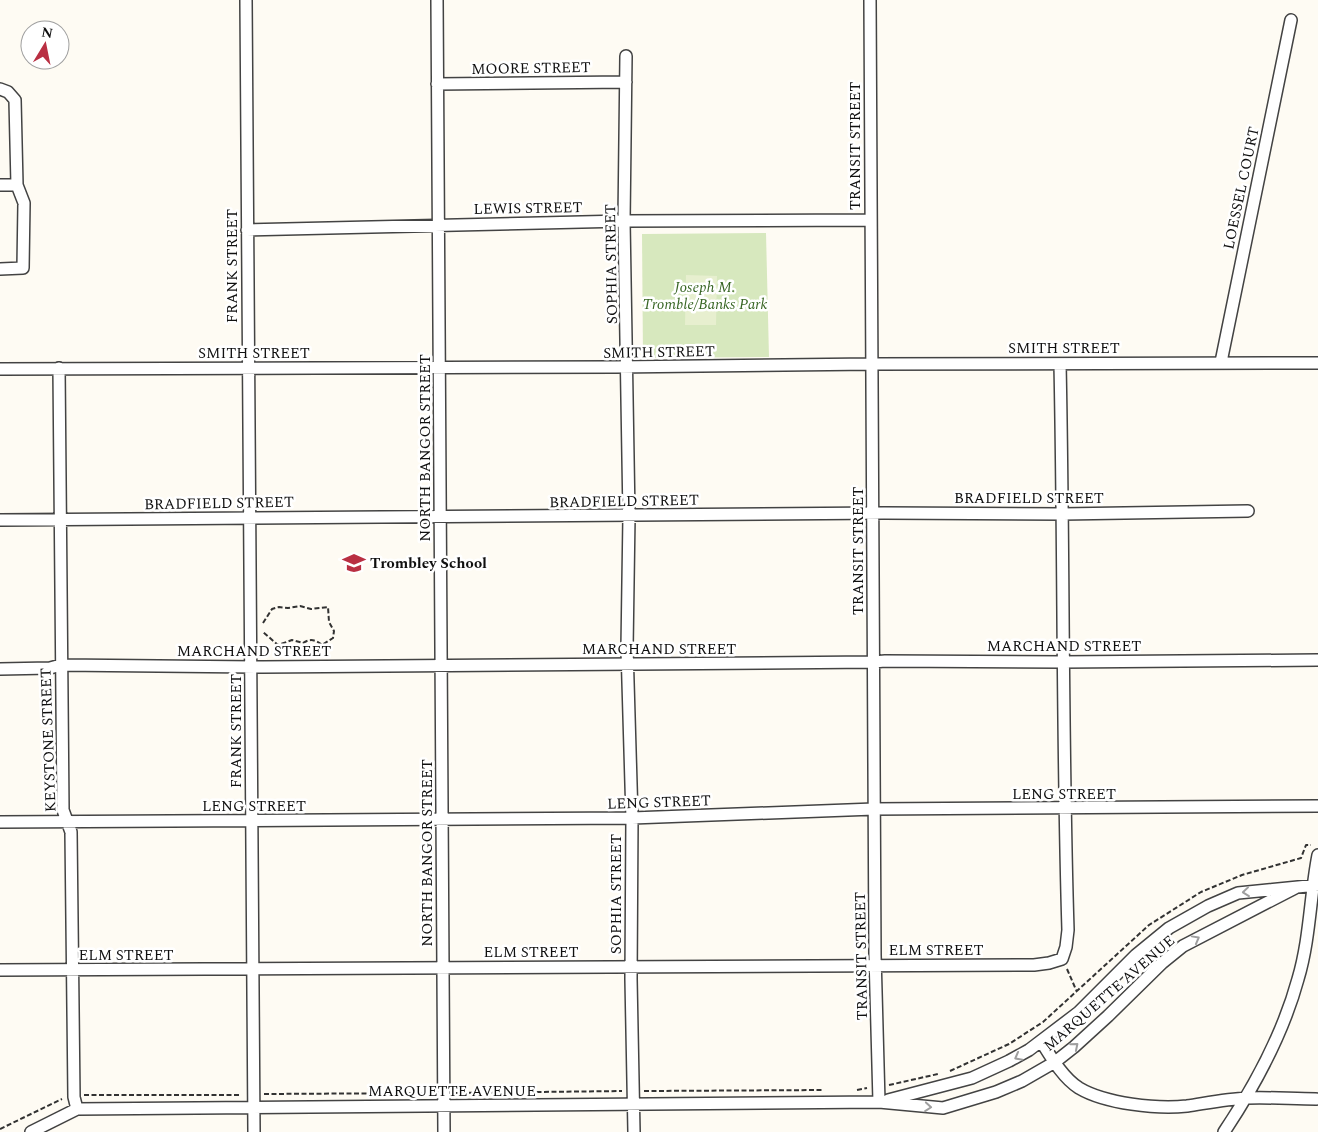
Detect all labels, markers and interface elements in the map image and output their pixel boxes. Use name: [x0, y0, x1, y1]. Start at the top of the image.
north arrow: [20, 20, 70, 70]
text: N: [40, 21, 55, 44]
street label: MOORE STREET: [471, 56, 591, 81]
street label: TRANSIT STREET: [844, 82, 867, 210]
street label: LOESSEL COURT: [1217, 124, 1266, 252]
street label: LEWIS STREET: [473, 196, 583, 221]
street label: SOPHIA STREET: [599, 204, 624, 324]
street label: FRANK STREET: [221, 209, 244, 323]
park label: Joseph M. Tromble/Banks Park: [643, 276, 767, 316]
street label: SMITH STREET: [1008, 337, 1120, 360]
street label: SMITH STREET: [603, 340, 715, 365]
street label: SMITH STREET: [198, 342, 310, 365]
street label: NORTH BANGOR STREET: [414, 354, 437, 542]
street label: TRANSIT STREET: [847, 487, 870, 615]
street label: BRADFIELD STREET: [954, 487, 1104, 510]
street label: BRADFIELD STREET: [549, 489, 699, 514]
street label: BRADFIELD STREET: [144, 491, 294, 516]
school or university icon: Trombley School: [341, 550, 367, 576]
place label: Trombley School: [370, 552, 487, 575]
street label: MARCHAND STREET: [987, 635, 1141, 658]
street label: MARCHAND STREET: [582, 638, 736, 661]
street label: MARCHAND STREET: [177, 640, 331, 663]
street label: KEYSTONE STREET: [34, 668, 63, 812]
street label: FRANK STREET: [225, 674, 248, 788]
street label: NORTH BANGOR STREET: [416, 759, 439, 947]
street label: LENG STREET: [1012, 783, 1116, 806]
street label: LENG STREET: [607, 789, 711, 816]
street label: LENG STREET: [202, 795, 306, 818]
street label: SOPHIA STREET: [605, 834, 628, 954]
one-way arrow: [1242, 886, 1250, 897]
street label: TRANSIT STREET: [849, 891, 874, 1020]
street label: MARQUETTE AVENUE: [1038, 930, 1180, 1057]
one-way arrow: [1191, 935, 1200, 945]
street label: ELM STREET: [888, 939, 984, 962]
street label: ELM STREET: [483, 941, 579, 964]
street label: ELM STREET: [78, 944, 174, 967]
one-way arrow: [1069, 1042, 1078, 1051]
one-way arrow: [1014, 1051, 1023, 1061]
street label: MARQUETTE AVENUE: [368, 1080, 536, 1103]
one-way arrow: [924, 1101, 932, 1112]

